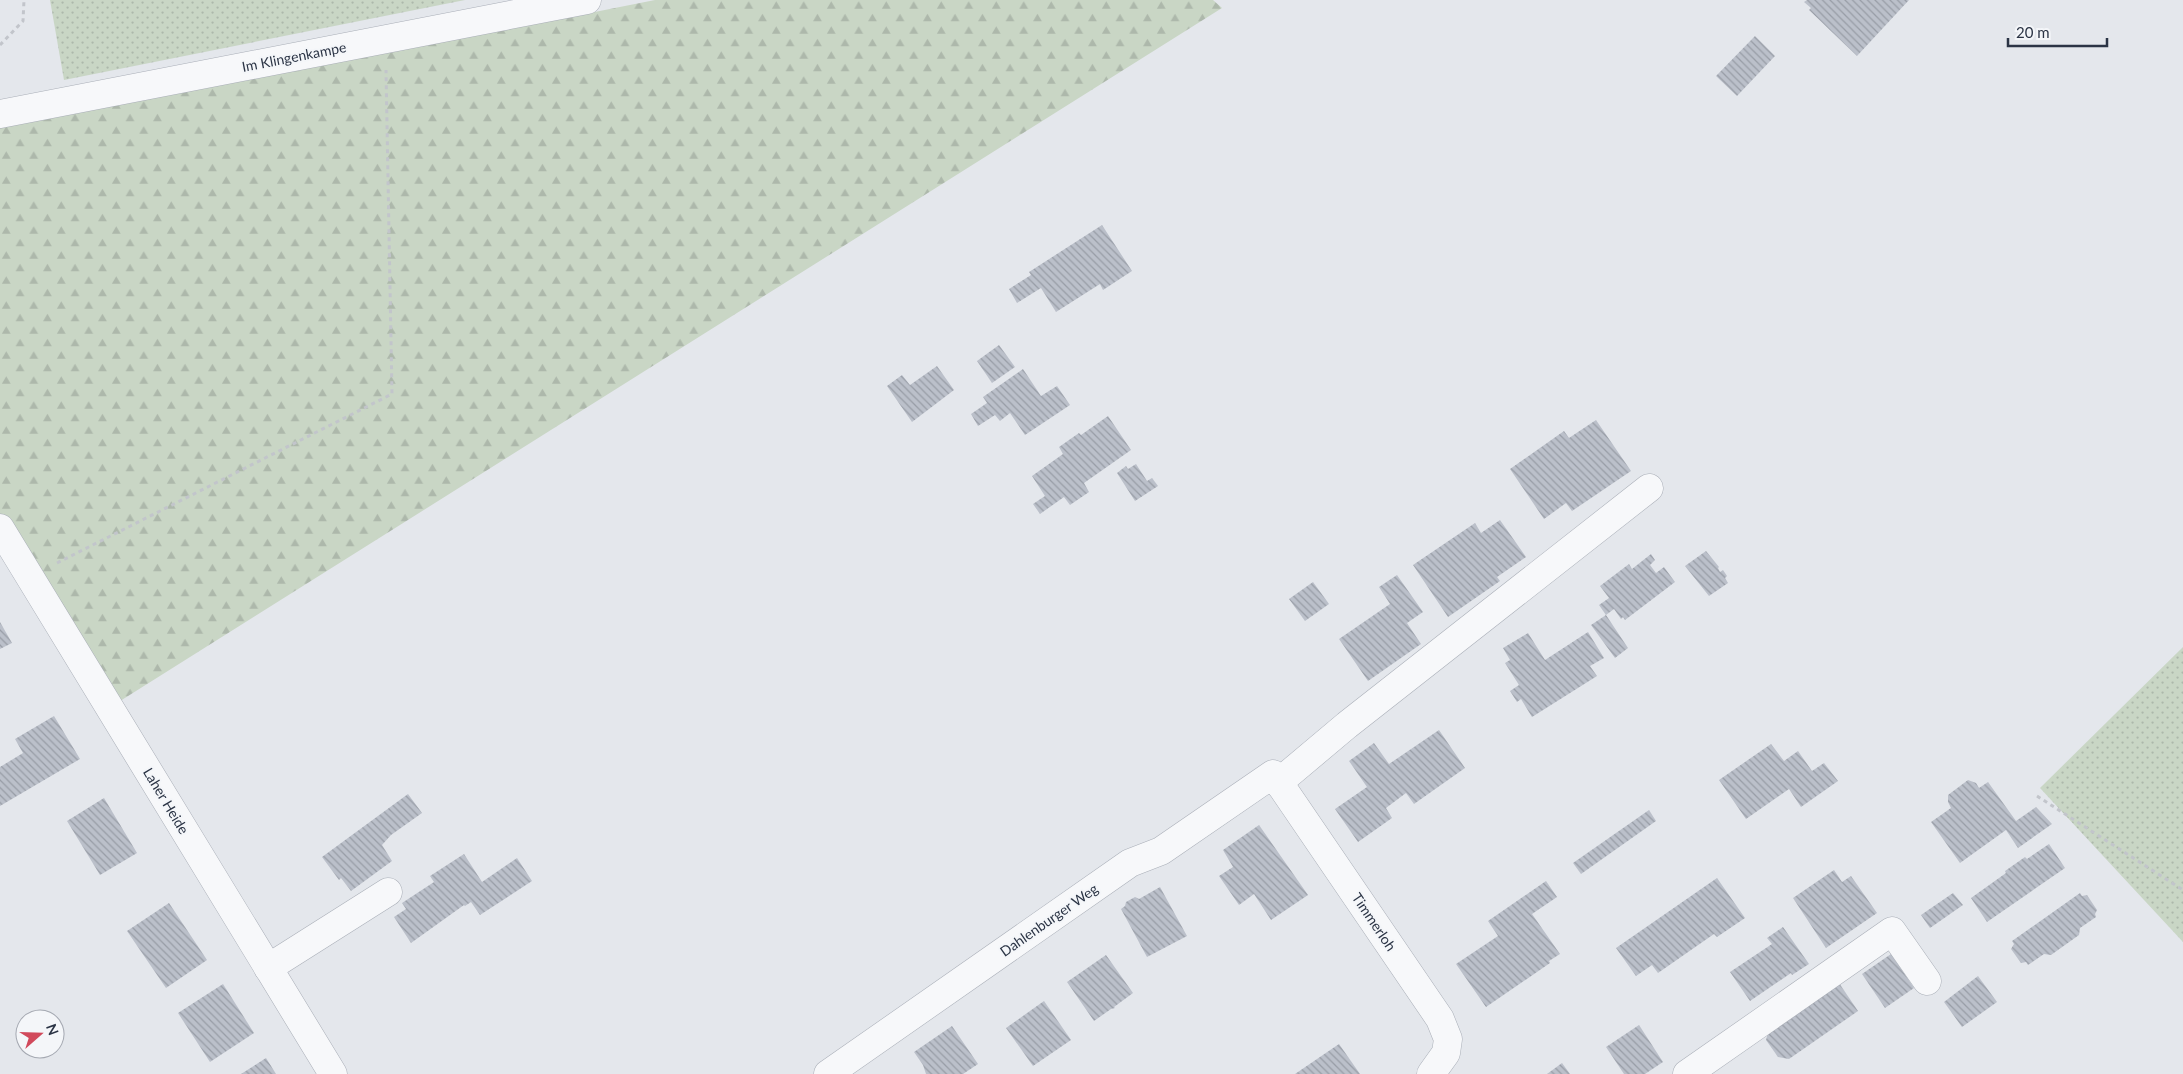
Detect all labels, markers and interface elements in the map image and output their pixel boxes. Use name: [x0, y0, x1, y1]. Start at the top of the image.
scale bar: [2008, 15, 2107, 47]
text: 20 m: [2016, 23, 2050, 41]
street label: Im Klingenkampe: [240, 38, 347, 75]
street label: Laher Heide: [140, 765, 193, 837]
street label: Dahlenburger Weg: [997, 880, 1101, 960]
street label: Timmerloh: [1349, 890, 1400, 954]
north arrow: [15, 1009, 65, 1059]
text: N: [43, 1021, 63, 1037]

